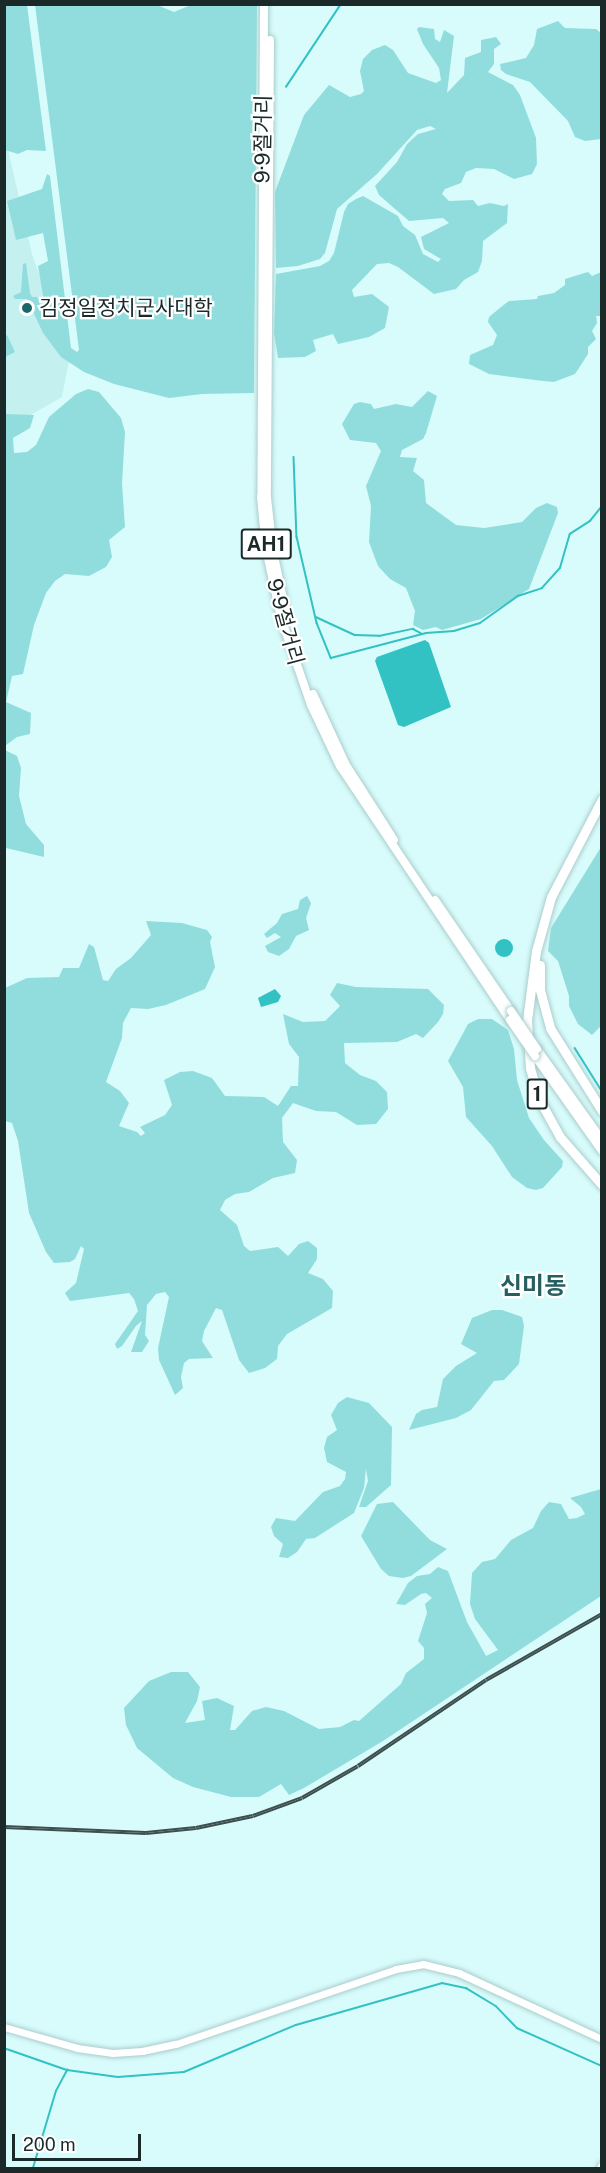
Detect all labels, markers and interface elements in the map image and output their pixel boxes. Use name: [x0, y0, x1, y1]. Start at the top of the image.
street label: 9·9절거리: [250, 94, 276, 184]
place label: 김정일정치군사대학: [39, 295, 213, 321]
marker: 김정일정치군사대학: [20, 301, 34, 315]
road number: AH1: [240, 527, 292, 561]
street label: 9·9절거리: [261, 576, 309, 668]
road number: 1: [526, 1077, 548, 1111]
district label: 신미동: [500, 1272, 566, 1300]
scale bar: [15, 2122, 144, 2160]
text: 200 m: [23, 2134, 76, 2155]

